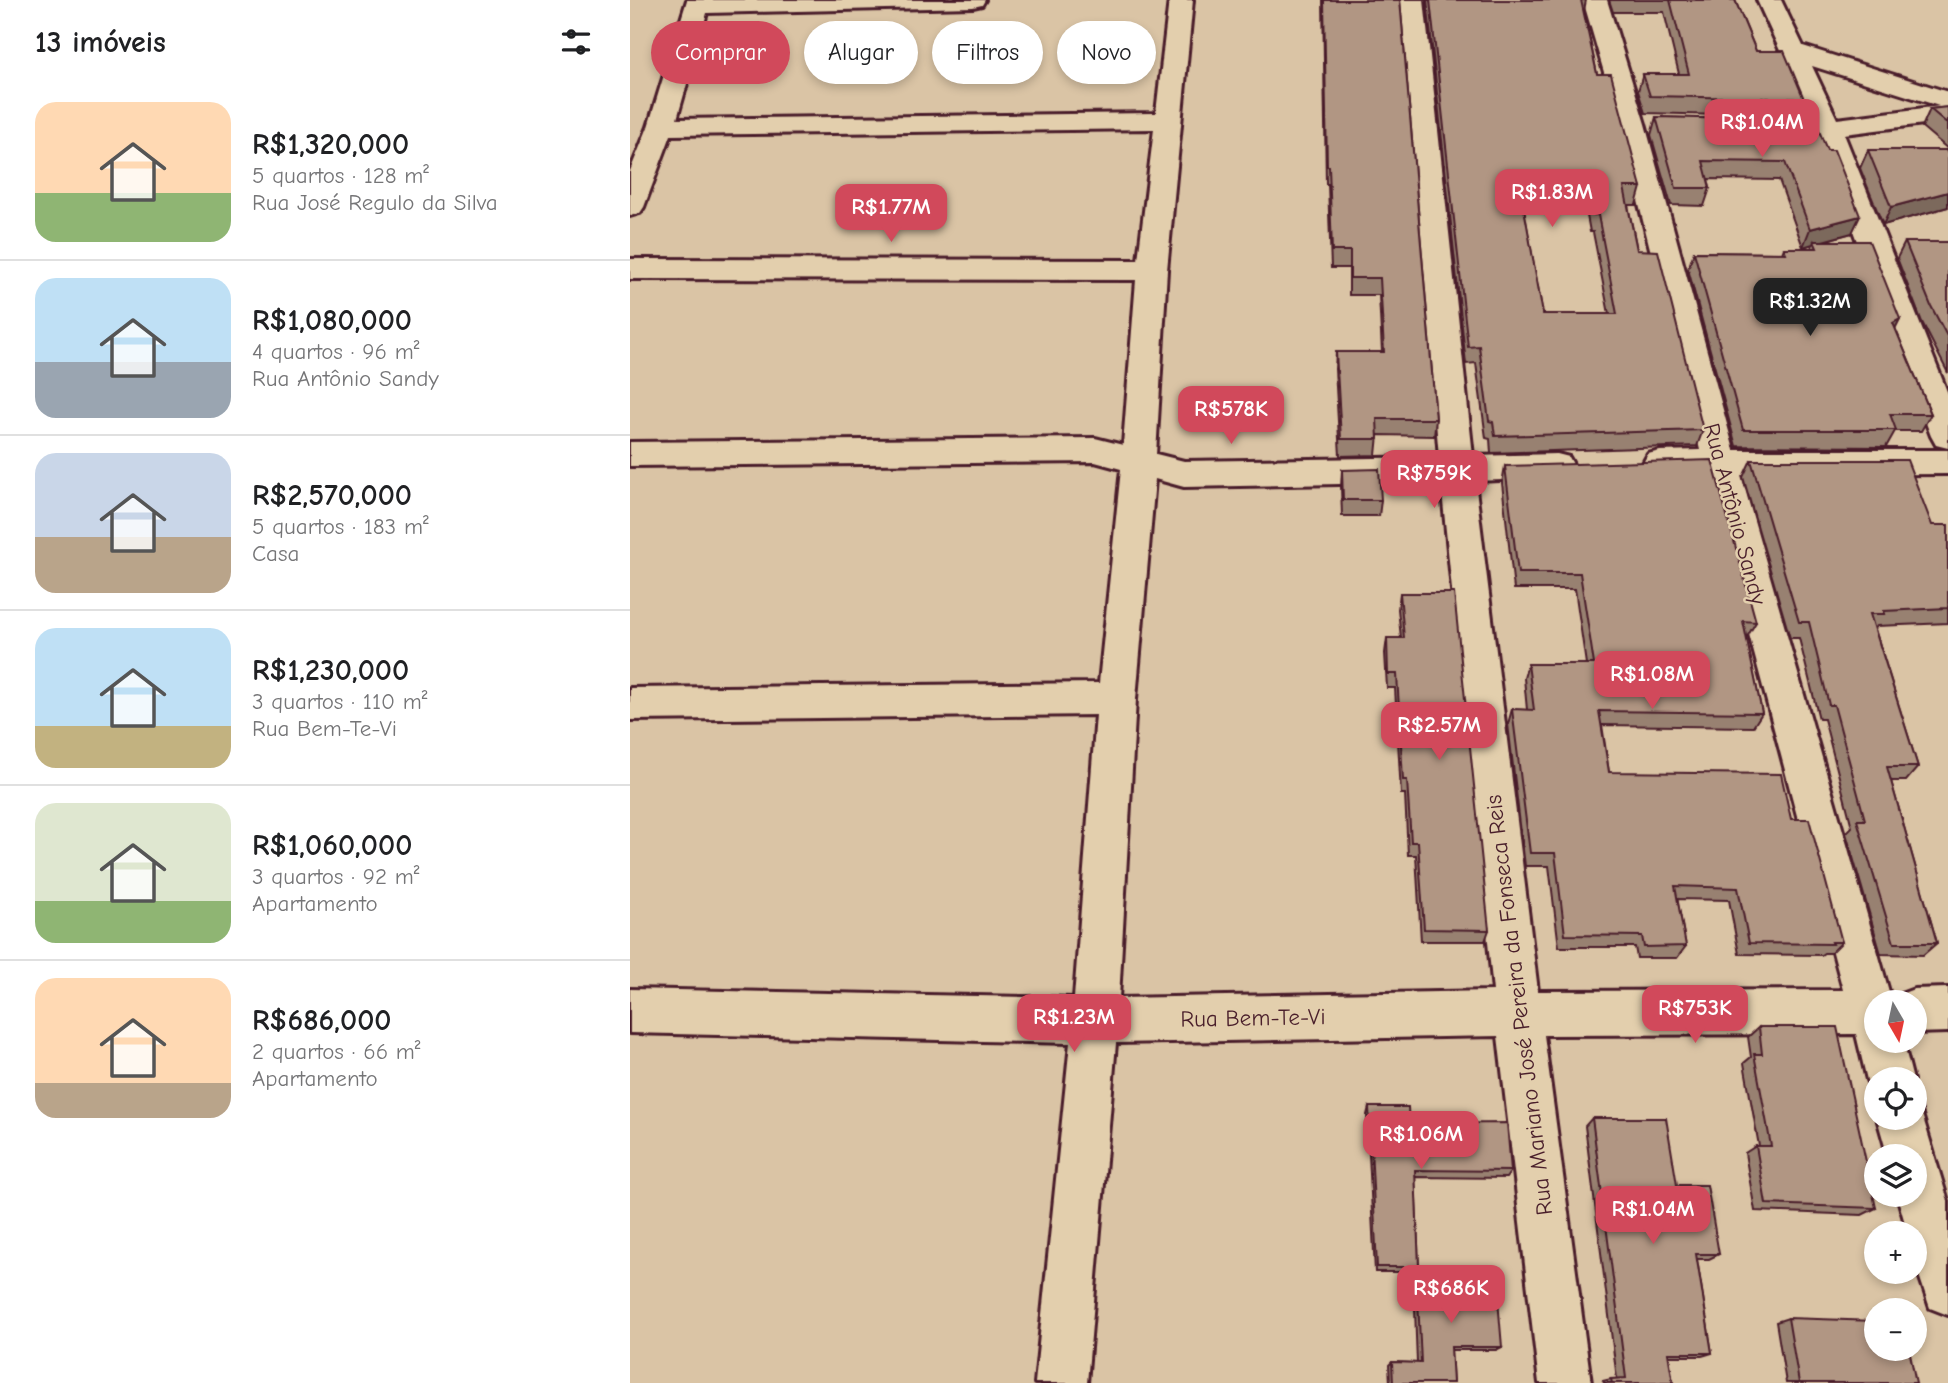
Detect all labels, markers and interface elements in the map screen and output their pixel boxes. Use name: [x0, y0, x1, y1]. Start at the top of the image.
chip: Comprar: [651, 21, 790, 84]
chip: Alugar: [804, 21, 918, 84]
chip: Filtros: [932, 21, 1043, 84]
chip: Novo: [1057, 21, 1156, 84]
icon: filters: [557, 23, 595, 61]
text: 13 imóveis: [35, 25, 166, 60]
pin: R$1.04M: [1697, 100, 1827, 159]
text: R$1.04M: [1721, 108, 1803, 135]
text: R$1,320,000: [252, 127, 409, 162]
icon: home: [91, 130, 175, 214]
text: 5 quartos · 128 m²: [252, 162, 429, 189]
pin: R$1.83M: [1487, 170, 1617, 229]
text: R$1.83M: [1511, 178, 1593, 205]
pin: R$1.77M: [826, 184, 956, 244]
text: Rua José Regulo da Silva: [252, 189, 498, 216]
text: R$1.77M: [851, 193, 931, 220]
pin: R$1.32M: [1745, 278, 1875, 338]
text: R$1.32M: [1769, 287, 1851, 314]
text: R$1,080,000: [252, 303, 412, 338]
icon: home: [91, 306, 175, 390]
text: 4 quartos · 96 m²: [252, 338, 419, 365]
text: Rua Antônio Sandy: [252, 365, 439, 392]
pin: R$578K: [1174, 386, 1288, 446]
text: R$578K: [1194, 395, 1268, 422]
street label: Rua Antônio Sandy: [1698, 420, 1772, 608]
pin: R$759K: [1377, 450, 1491, 510]
text: R$759K: [1397, 459, 1471, 486]
text: R$2,570,000: [252, 478, 412, 513]
icon: home: [91, 481, 175, 565]
text: 5 quartos · 183 m²: [252, 513, 429, 540]
text: Casa: [252, 540, 299, 567]
pin: R$1.08M: [1587, 652, 1717, 711]
text: R$1,230,000: [252, 653, 409, 688]
icon: home: [91, 656, 175, 740]
text: R$1.08M: [1610, 660, 1694, 687]
text: 3 quartos · 110 m²: [252, 688, 428, 715]
pin: R$2.57M: [1374, 702, 1504, 762]
text: R$2.57M: [1397, 711, 1481, 738]
text: Rua Bem-Te-Vi: [252, 715, 397, 742]
street label: Rua Mariano José Pereira da Fonseca Reis: [1480, 793, 1558, 1217]
text: R$1,060,000: [252, 828, 412, 863]
icon: home: [91, 831, 175, 915]
text: 3 quartos · 92 m²: [252, 863, 420, 890]
text: Apartamento: [252, 890, 378, 917]
pin: R$753K: [1638, 986, 1752, 1045]
north arrow: [1864, 990, 1927, 1054]
map controls: [1864, 990, 1927, 1361]
text: R$753K: [1658, 994, 1732, 1021]
pin: R$1.23M: [1009, 995, 1139, 1054]
text: R$686,000: [252, 1003, 392, 1038]
text: R$1.23M: [1033, 1003, 1115, 1030]
street label: Rua Bem-Te-Vi: [1180, 1003, 1326, 1033]
icon: home: [91, 1006, 175, 1090]
text: 2 quartos · 66 m²: [252, 1038, 421, 1065]
text: Apartamento: [252, 1065, 378, 1092]
button: locate: [1864, 1067, 1927, 1130]
pin: R$1.06M: [1356, 1112, 1486, 1171]
text: R$1.06M: [1379, 1120, 1463, 1147]
button: layers: [1864, 1144, 1927, 1207]
pin: R$1.04M: [1588, 1186, 1718, 1246]
text: R$1.04M: [1612, 1195, 1694, 1222]
button: +: [1864, 1221, 1927, 1284]
pin: R$686K: [1394, 1266, 1508, 1325]
text: R$686K: [1413, 1274, 1489, 1301]
button: −: [1864, 1298, 1927, 1361]

